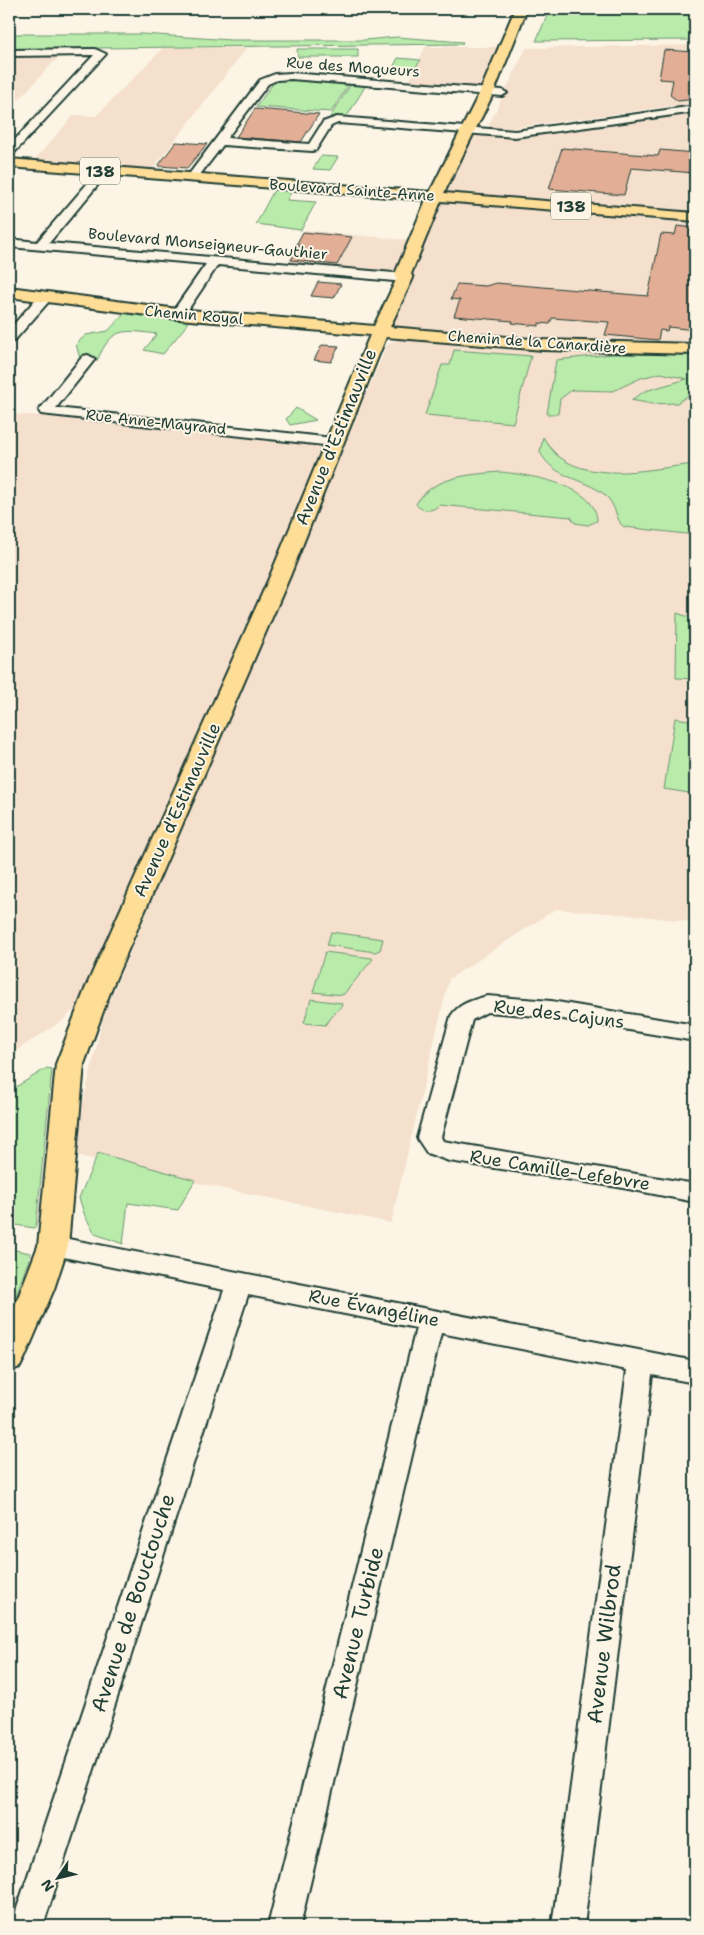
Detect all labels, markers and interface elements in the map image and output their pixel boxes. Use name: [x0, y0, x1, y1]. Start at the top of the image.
street label: Rue des Moqueurs: [286, 52, 420, 82]
road number: 138: [80, 158, 120, 185]
street label: Boulevard Sainte-Anne: [269, 174, 435, 206]
road number: 138: [551, 192, 591, 220]
street label: Boulevard Monseigneur-Gauthier: [87, 224, 329, 264]
street label: Chemin Royal: [144, 301, 245, 329]
street label: Chemin de la Canardière: [447, 326, 627, 358]
street label: Avenue d'Estimauville: [290, 345, 382, 529]
street label: Rue Anne-Mayrand: [85, 405, 228, 439]
street label: Avenue d'Estimauville: [128, 719, 226, 901]
street label: Rue des Cajuns: [492, 994, 626, 1034]
street label: Rue Camille-Lefebvre: [468, 1144, 652, 1196]
street label: Rue Évangéline: [307, 1284, 441, 1332]
street label: Avenue de Bouctouche: [84, 1490, 182, 1716]
street label: Avenue Turbide: [326, 1544, 390, 1702]
street label: Avenue Wilbrod: [580, 1563, 628, 1725]
north arrow: [32, 1852, 82, 1902]
text: N: [37, 1876, 58, 1895]

